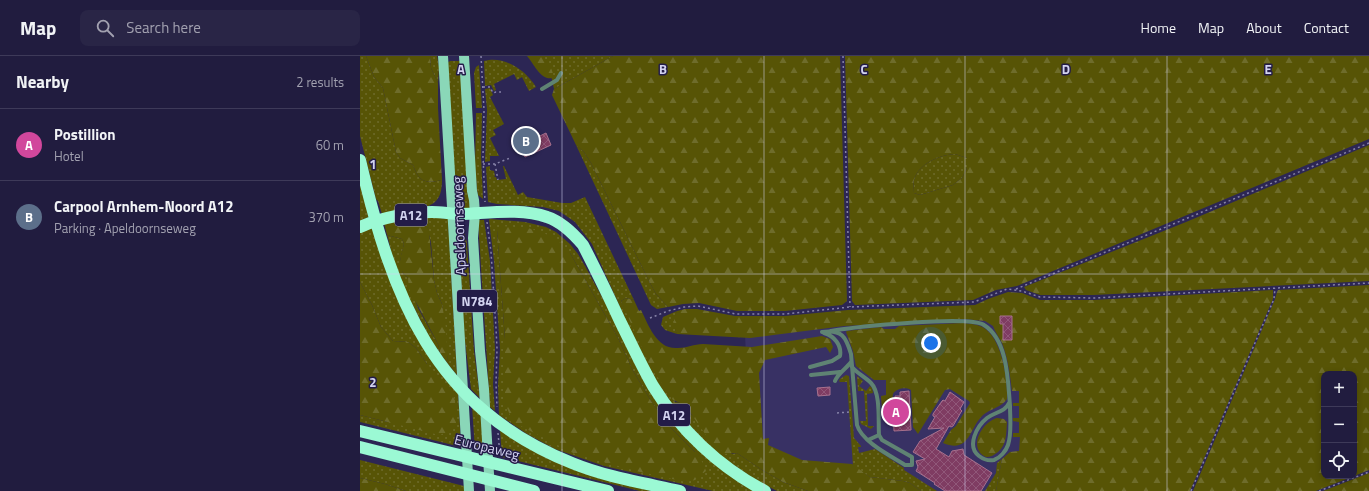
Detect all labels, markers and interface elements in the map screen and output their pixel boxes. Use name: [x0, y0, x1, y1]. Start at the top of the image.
search box: [80, 10, 360, 46]
text: Map: [20, 13, 56, 42]
text: Search here: [126, 16, 201, 39]
icon: search: [94, 17, 116, 39]
text: Home: [1141, 17, 1176, 38]
text: Map: [1198, 17, 1224, 38]
text: About: [1246, 17, 1282, 38]
text: Contact: [1304, 17, 1349, 38]
text: A: [457, 59, 465, 79]
text: B: [659, 59, 667, 79]
text: C: [860, 59, 868, 79]
text: D: [1062, 59, 1070, 79]
text: E: [1264, 59, 1272, 79]
text: Nearby: [16, 69, 69, 95]
text: 2 results: [296, 72, 344, 92]
text: Postillion: [54, 123, 115, 146]
pin: B: [513, 126, 539, 156]
text: A: [25, 135, 33, 155]
text: 60 m: [316, 135, 344, 155]
text: Hotel: [54, 146, 84, 166]
text: 1: [369, 154, 377, 174]
street label: Apeldoornseweg: [446, 176, 471, 276]
text: Carpool Arnhem-Noord A12: [54, 195, 234, 218]
road number: A12: [395, 204, 427, 226]
text: B: [25, 207, 33, 227]
text: 370 m: [308, 207, 344, 227]
text: Parking · Apeldoornseweg: [54, 218, 196, 238]
road number: N784: [457, 290, 497, 312]
your location: [921, 333, 941, 353]
map controls: [1321, 371, 1357, 479]
button: +: [1321, 371, 1357, 407]
text: 2: [369, 372, 377, 392]
pin: A: [883, 397, 909, 427]
road number: A12: [658, 404, 690, 426]
button: −: [1321, 407, 1357, 443]
street label: Europaweg: [452, 428, 522, 465]
button: locate: [1321, 443, 1357, 479]

